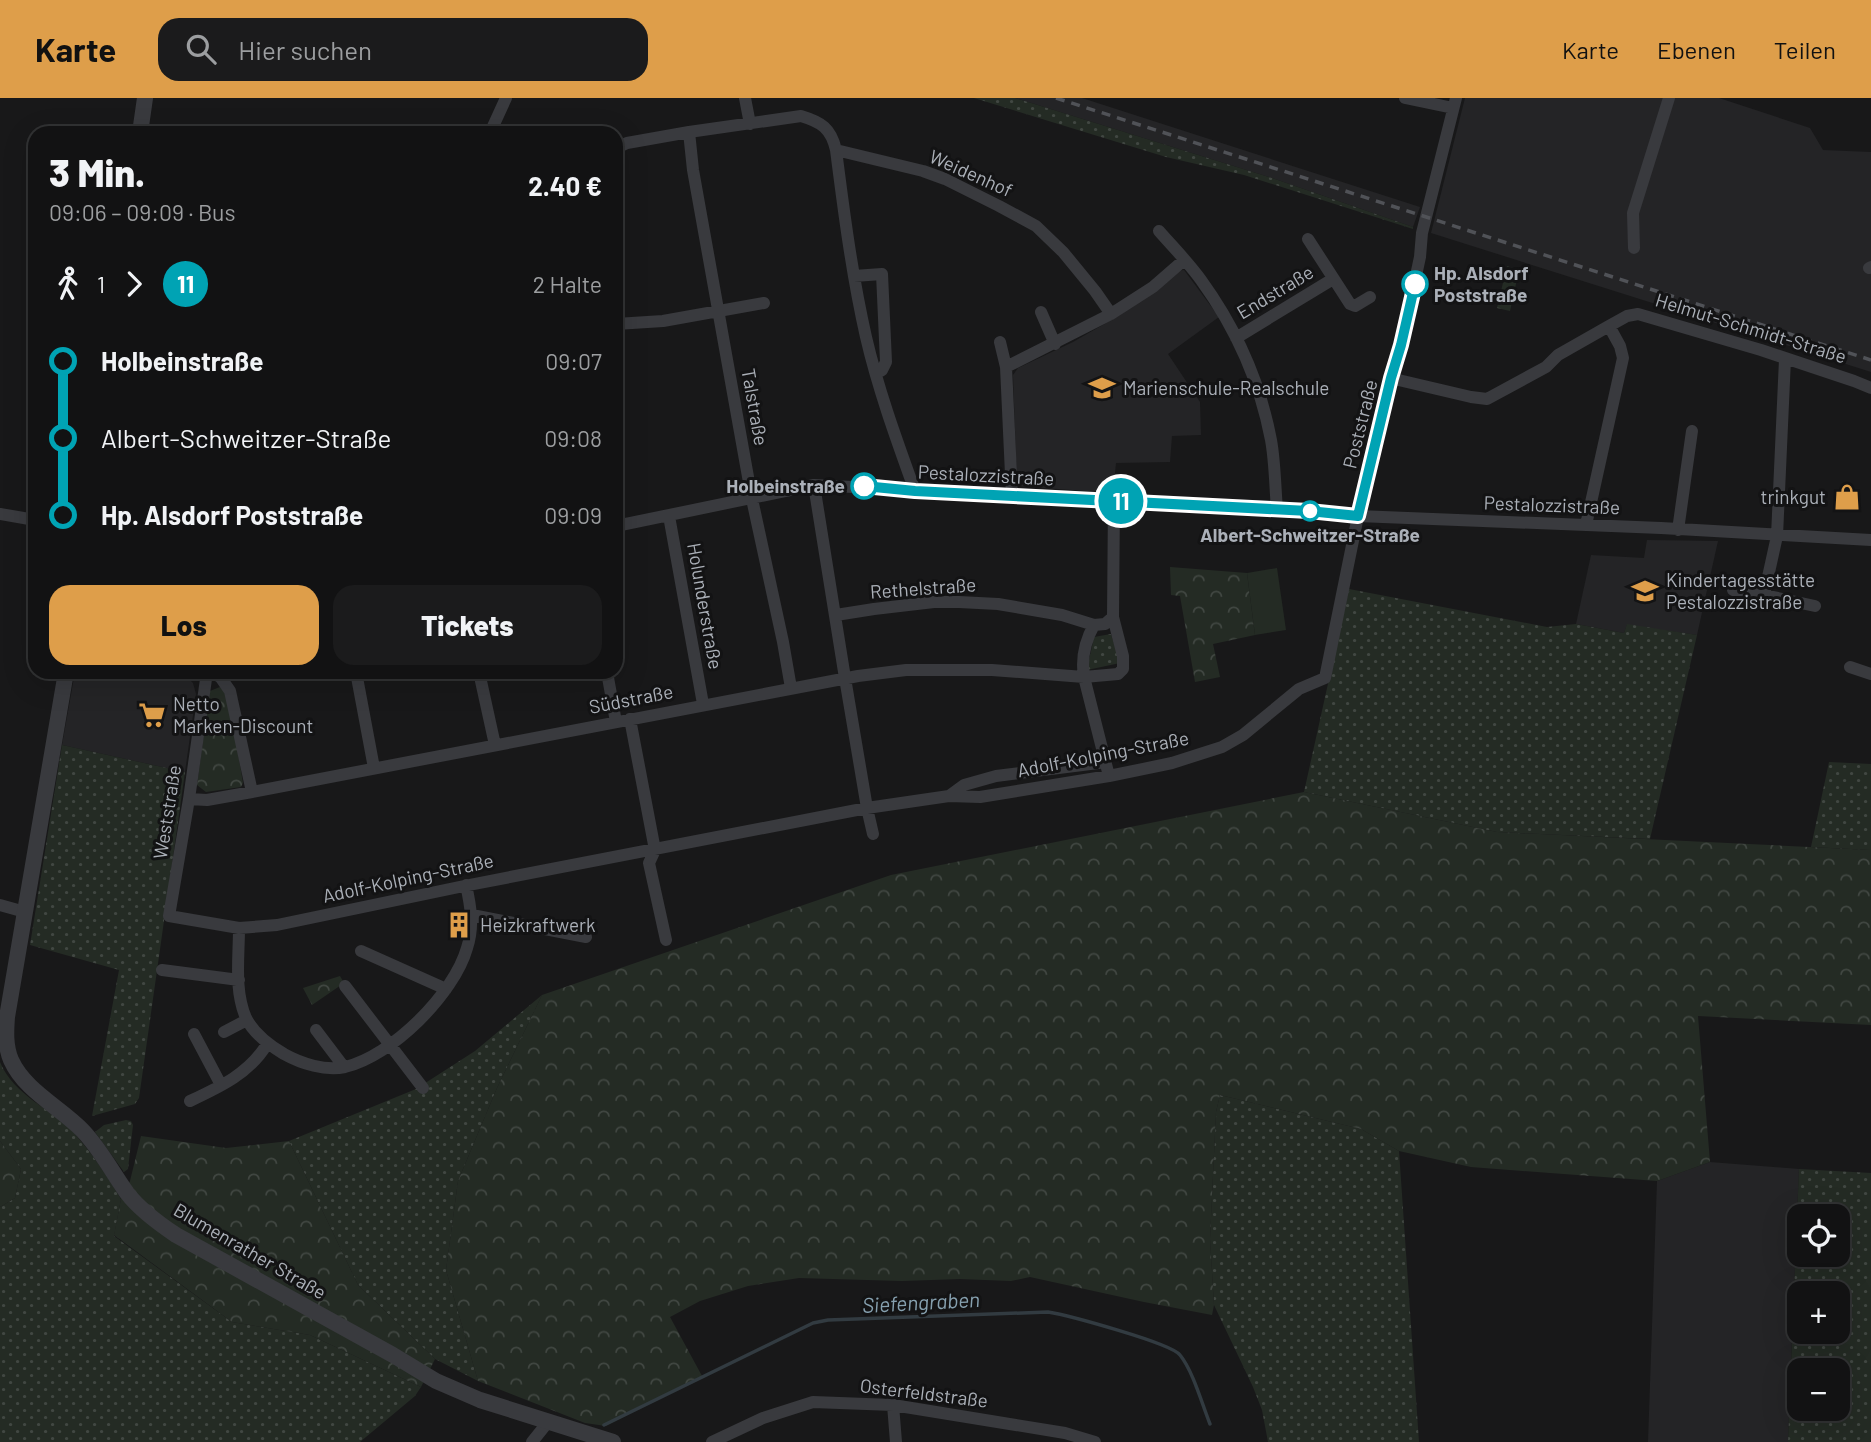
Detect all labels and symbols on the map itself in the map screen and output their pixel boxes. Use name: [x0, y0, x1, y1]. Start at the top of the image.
street label: Weidenhof: [926, 144, 1016, 201]
street label: Endstraße: [1232, 260, 1317, 323]
place label: Hp. Alsdorf Poststraße: [1434, 261, 1529, 306]
marker: Hp. Alsdorf Poststraße: [1402, 271, 1428, 297]
street label: Helmut-Schmidt-Straße: [1653, 288, 1849, 368]
street label: Talstraße: [737, 367, 774, 447]
school or university icon: Marienschule-Realschule: [1087, 373, 1117, 403]
place label: Marienschule-Realschule: [1123, 376, 1329, 399]
street label: Poststraße: [1337, 377, 1382, 471]
street label: Pestalozzistraße: [917, 459, 1055, 490]
marker: Holbeinstraße: [851, 473, 877, 499]
place label: Holbeinstraße: [726, 474, 845, 497]
line badge: 11: [1090, 478, 1152, 524]
shop icon: trinkgut: [1832, 482, 1862, 512]
place label: trinkgut: [1761, 485, 1826, 508]
street label: Pestalozzistraße: [1483, 491, 1621, 518]
marker: Albert-Schweitzer-Straße: [1300, 501, 1320, 521]
place label: Albert-Schweitzer-Straße: [1200, 523, 1420, 546]
street label: Holunderstraße: [683, 541, 728, 671]
place label: Kindertagesstätte Pestalozzistraße: [1666, 568, 1815, 613]
street label: Rethelstraße: [869, 572, 977, 603]
school or university icon: Kindertagesstätte Pestalozzistraße: [1630, 576, 1660, 606]
street label: Südstraße: [587, 679, 675, 718]
place label: Netto Marken-Discount: [173, 692, 313, 737]
supermarket icon: Netto Marken-Discount: [137, 700, 167, 730]
street label: Adolf-Kolping-Straße: [1015, 726, 1191, 781]
street label: Weststraße: [148, 763, 185, 861]
street label: Adolf-Kolping-Straße: [320, 848, 496, 907]
building icon: Heizkraftwerk: [444, 910, 474, 940]
place label: Heizkraftwerk: [480, 913, 596, 936]
street label: Blumenrather Straße: [170, 1198, 331, 1304]
water label: Siefengraben: [861, 1286, 980, 1317]
street label: Osterfeldstraße: [859, 1373, 989, 1412]

